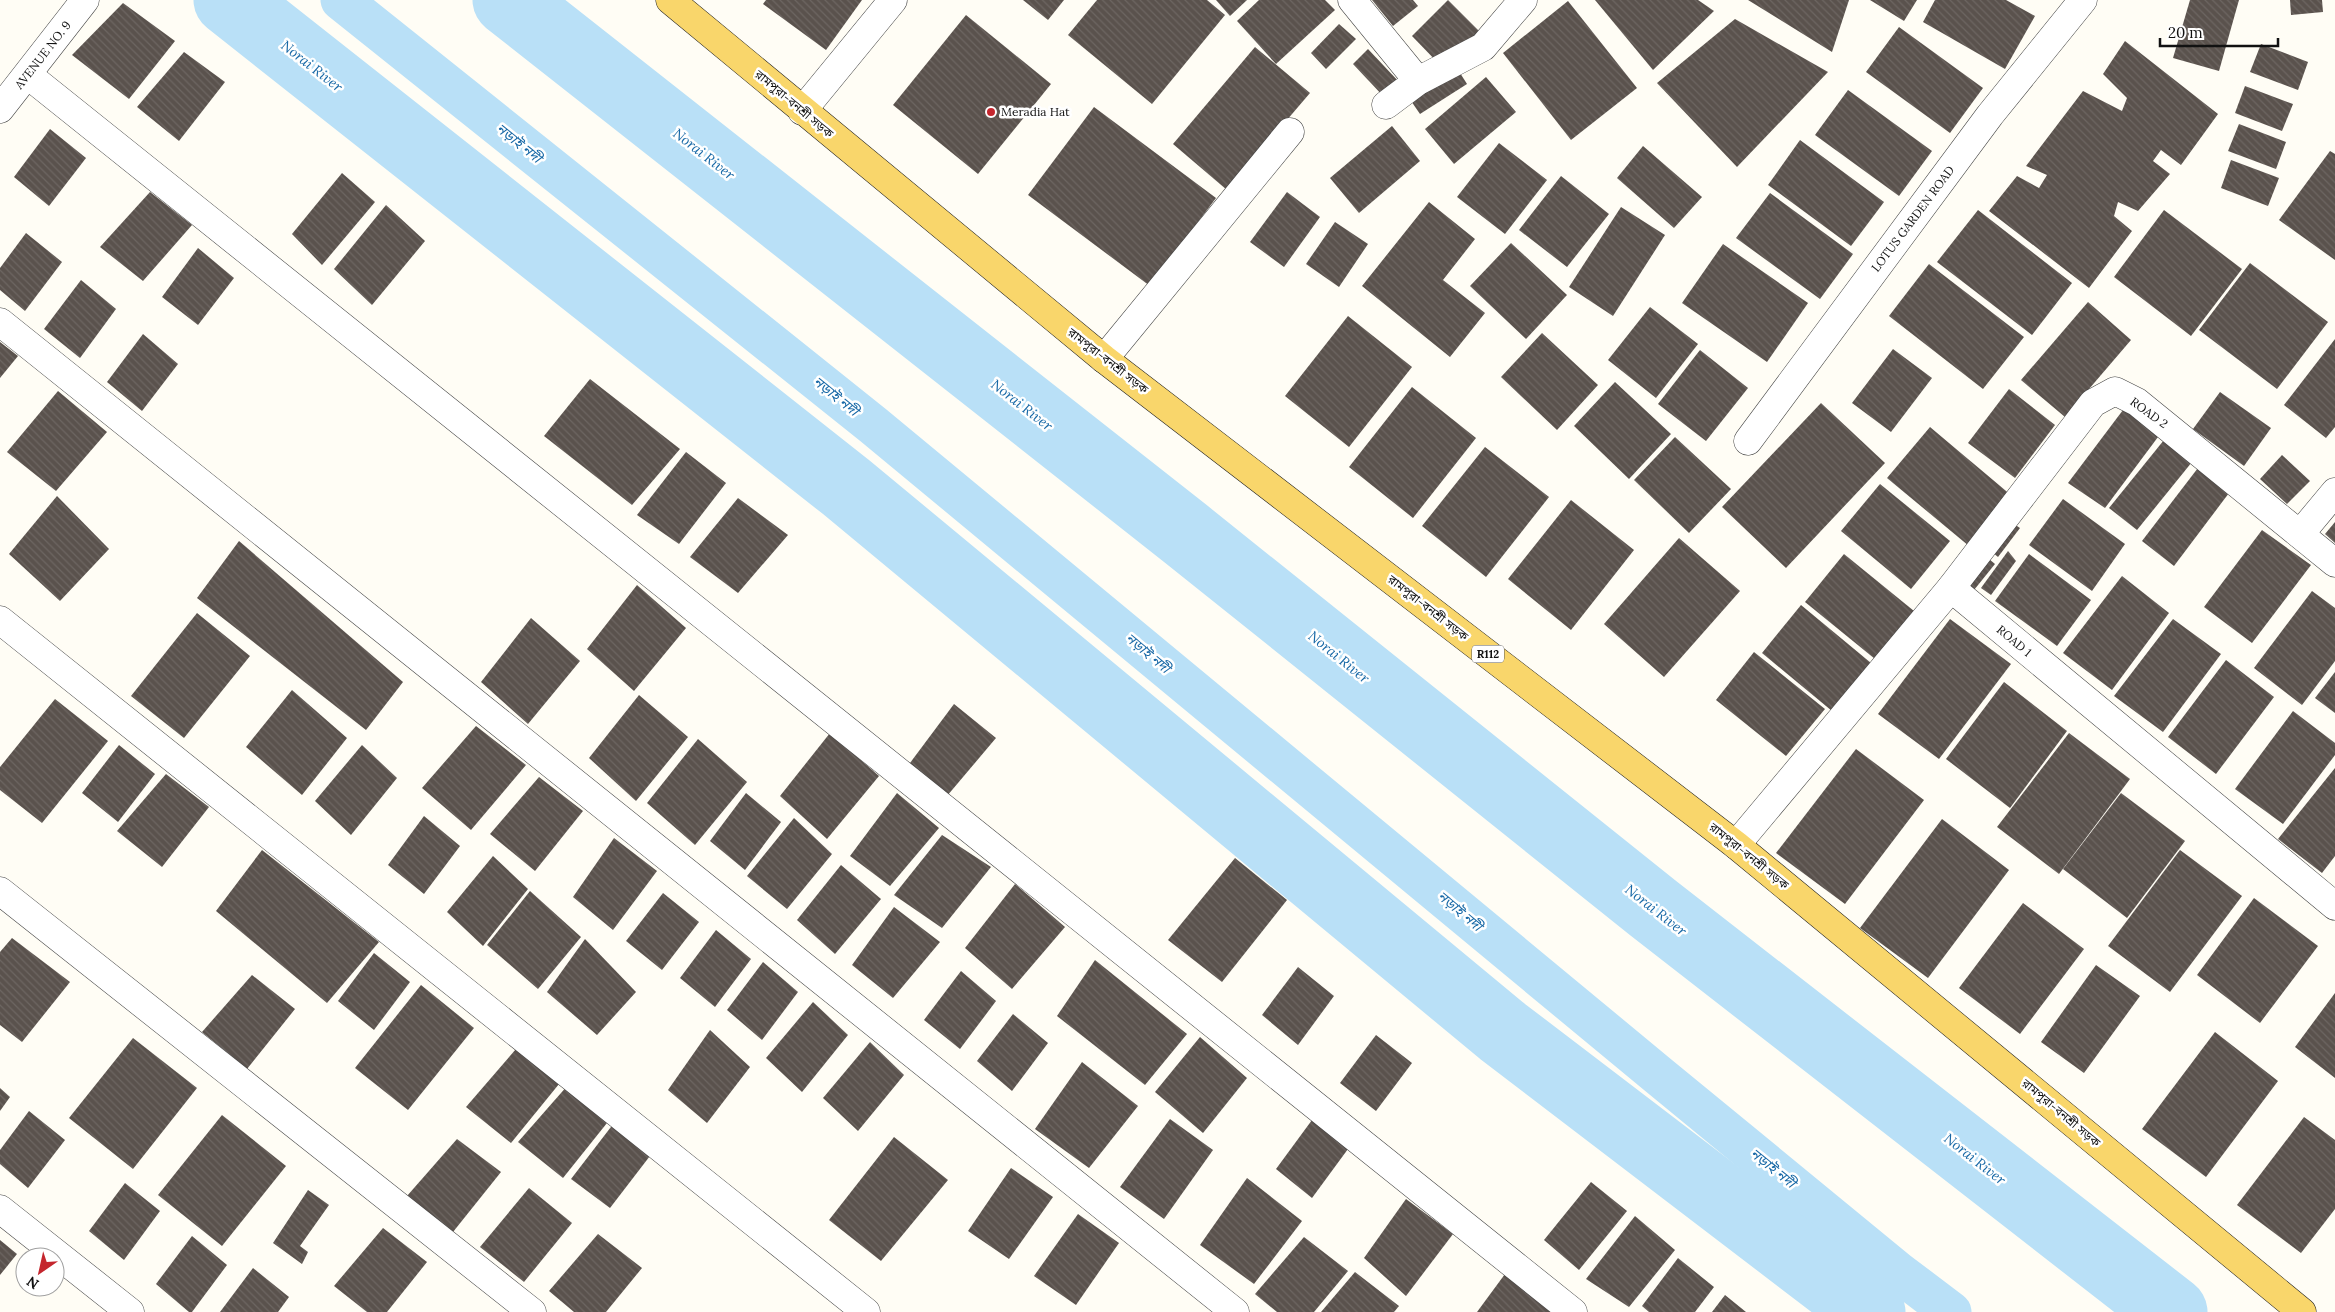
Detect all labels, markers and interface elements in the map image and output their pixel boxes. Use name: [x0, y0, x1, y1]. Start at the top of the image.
scale bar: [2160, 15, 2278, 47]
street label: AVENUE NO. 9: [11, 18, 74, 93]
text: 20 m: [2168, 23, 2203, 42]
water label: Norai River: [278, 36, 347, 96]
street label: রামপুরা-বনশ্রী সড়ক: [751, 66, 837, 142]
place label: Meradia Hat: [1001, 104, 1070, 119]
marker: Meradia Hat: [985, 106, 997, 118]
water label: নড়াই নদী: [493, 119, 548, 169]
water label: Norai River: [670, 124, 739, 184]
street label: LOTUS GARDEN ROAD: [1868, 163, 1957, 275]
street label: রামপুরা-বনশ্রী সড়ক: [1064, 324, 1152, 398]
water label: নড়াই নদী: [810, 372, 865, 422]
water label: Norai River: [988, 375, 1057, 435]
street label: ROAD 2: [2128, 394, 2171, 431]
street label: রামপুরা-বনশ্রী সড়ক: [1384, 571, 1472, 645]
street label: ROAD 1: [1994, 622, 2035, 660]
water label: Norai River: [1305, 627, 1374, 688]
water label: নড়াই নদী: [1122, 629, 1177, 679]
road number: R112: [1472, 646, 1504, 662]
street label: রামপুরা-বনশ্রী সড়ক: [1705, 818, 1792, 893]
water label: Norai River: [1622, 880, 1691, 940]
water label: নড়াই নদী: [1434, 887, 1489, 937]
street label: রামপুরা-বনশ্রী সড়ক: [2018, 1075, 2104, 1151]
water label: Norai River: [1941, 1129, 2010, 1189]
water label: নড়াই নদী: [1747, 1144, 1802, 1194]
north arrow: [15, 1247, 65, 1297]
text: N: [23, 1272, 42, 1293]

